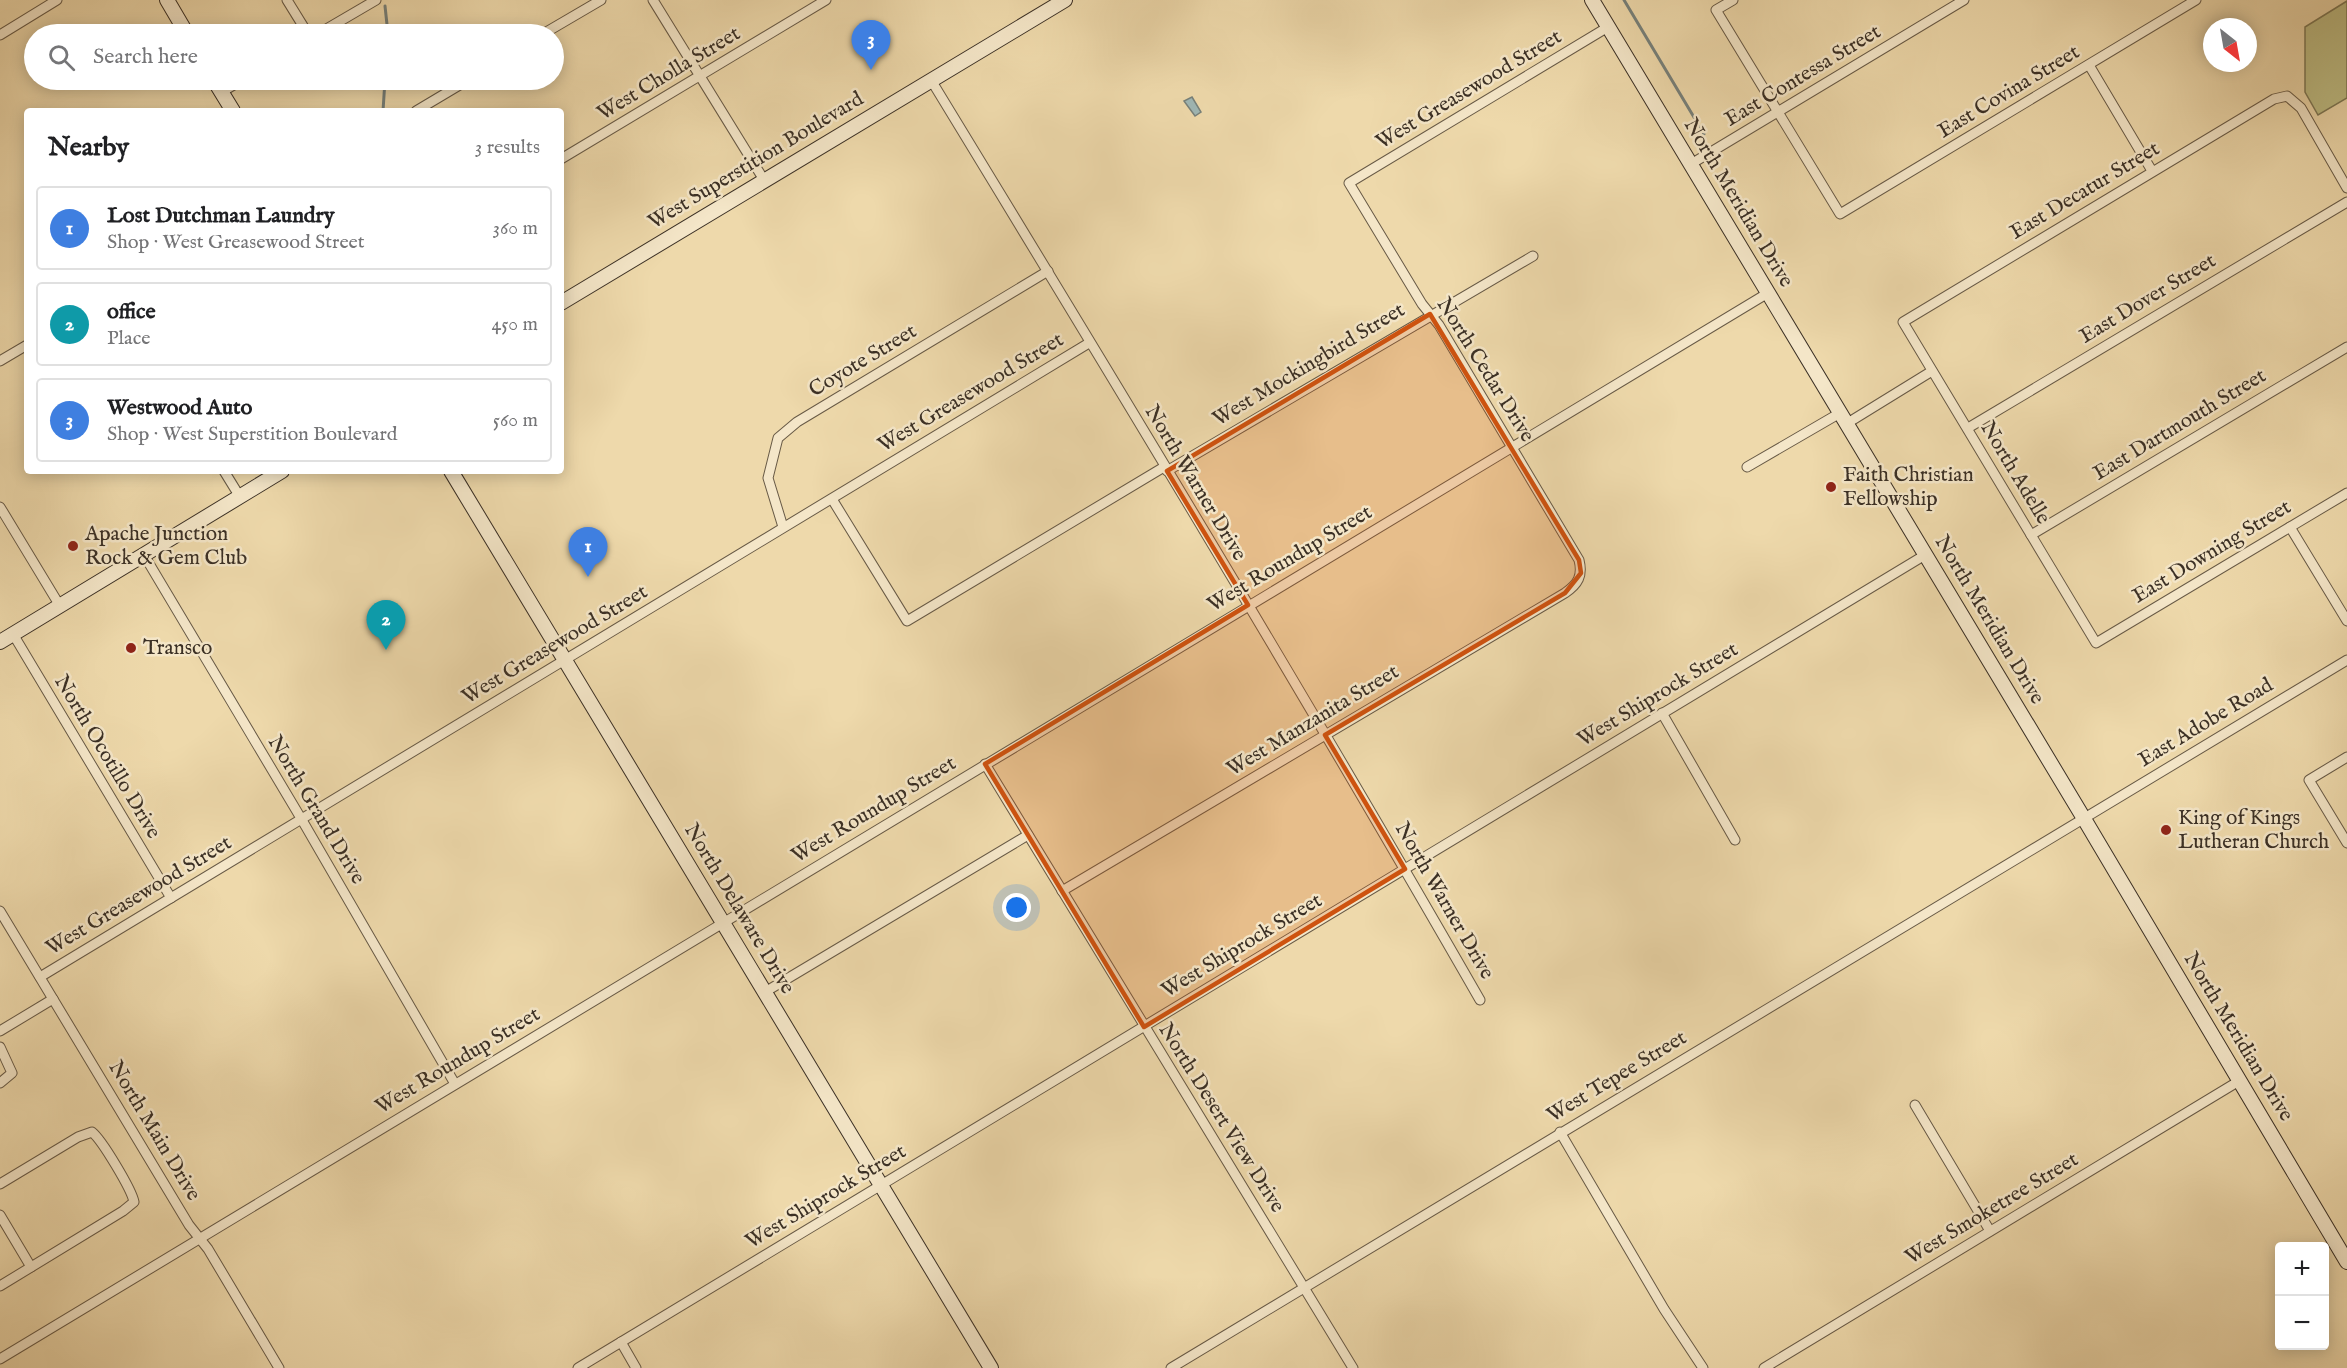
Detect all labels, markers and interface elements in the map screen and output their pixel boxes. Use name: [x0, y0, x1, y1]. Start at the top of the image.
north arrow: [2203, 18, 2257, 72]
street label: East Contessa Street: [1720, 19, 1886, 133]
pin: 3: [852, 20, 890, 70]
street label: West Cholla Street: [592, 21, 746, 127]
search box: [24, 24, 564, 90]
street label: West Greasewood Street: [1371, 24, 1567, 156]
street label: East Covina Street: [1933, 39, 2085, 145]
icon: search: [45, 41, 78, 74]
text: Search here: [93, 43, 198, 71]
street label: West Superstition Boulevard: [643, 86, 869, 236]
street label: North Meridian Drive: [1677, 114, 1799, 293]
text: Nearby: [48, 131, 129, 164]
text: 3 results: [475, 135, 540, 160]
street label: East Decatur Street: [2005, 136, 2165, 246]
text: Lost Dutchman Laundry: [107, 202, 335, 230]
text: 1: [66, 216, 73, 241]
text: 360 m: [492, 216, 538, 241]
text: Shop · West Greasewood Street: [107, 230, 365, 255]
street label: East Dover Street: [2075, 248, 2221, 350]
street label: North Cedar Drive: [1430, 293, 1541, 448]
street label: West Mockingbird Street: [1208, 297, 1410, 433]
text: office: [107, 298, 156, 326]
text: 2: [65, 312, 74, 337]
text: 450 m: [491, 312, 538, 337]
street label: Coyote Street: [804, 318, 922, 404]
text: Place: [107, 326, 150, 351]
street label: West Greasewood Street: [873, 327, 1069, 459]
street label: East Dartmouth Street: [2089, 363, 2271, 487]
text: Westwood Auto: [107, 394, 252, 422]
street label: North Warner Drive: [1138, 400, 1252, 566]
text: 3: [66, 408, 73, 433]
text: 560 m: [493, 408, 538, 433]
street label: North Adelle: [1974, 417, 2057, 530]
text: Shop · West Superstition Boulevard: [107, 422, 397, 447]
place label: Faith Christian Fellowship: [1843, 462, 1974, 513]
marker: Faith Christian Fellowship: [1824, 480, 1838, 494]
street label: East Downing Street: [2128, 494, 2296, 610]
street label: West Roundup Street: [1203, 499, 1377, 619]
place label: Apache Junction Rock & Gem Club: [84, 521, 247, 572]
pin: 1: [568, 528, 608, 577]
street label: North Meridian Drive: [1928, 531, 2050, 710]
marker: Apache Junction Rock & Gem Club: [66, 539, 80, 553]
street label: West Greasewood Street: [457, 579, 653, 711]
pin: 2: [366, 600, 406, 650]
place label: Transco: [143, 635, 212, 662]
street label: West Shiprock Street: [1573, 636, 1743, 754]
marker: Transco: [124, 641, 138, 655]
street label: West Manzanita Street: [1222, 659, 1404, 783]
street label: North Ocotillo Drive: [47, 670, 167, 844]
street label: East Adobe Road: [2134, 672, 2279, 774]
street label: North Grand Drive: [261, 731, 371, 890]
street label: West Roundup Street: [787, 750, 961, 870]
place label: King of Kings Lutheran Church: [2178, 805, 2329, 856]
street label: North Warner Drive: [1388, 818, 1500, 985]
street label: North Delaware Drive: [677, 819, 801, 1000]
marker: King of Kings Lutheran Church: [2159, 823, 2173, 837]
street label: West Greasewood Street: [41, 830, 237, 962]
street label: West Shiprock Street: [1157, 887, 1327, 1005]
your location: [1002, 893, 1031, 922]
street label: North Meridian Drive: [2177, 948, 2299, 1127]
street label: West Roundup Street: [371, 1001, 545, 1121]
street label: North Desert View Drive: [1152, 1018, 1291, 1218]
street label: West Tepee Street: [1542, 1025, 1692, 1129]
street label: North Main Drive: [102, 1056, 207, 1206]
street label: West Shiprock Street: [741, 1138, 911, 1256]
street label: West Smoketree Street: [1900, 1147, 2084, 1271]
map controls: [2275, 1242, 2329, 1350]
button: +: [2275, 1242, 2329, 1296]
button: −: [2275, 1296, 2329, 1350]

